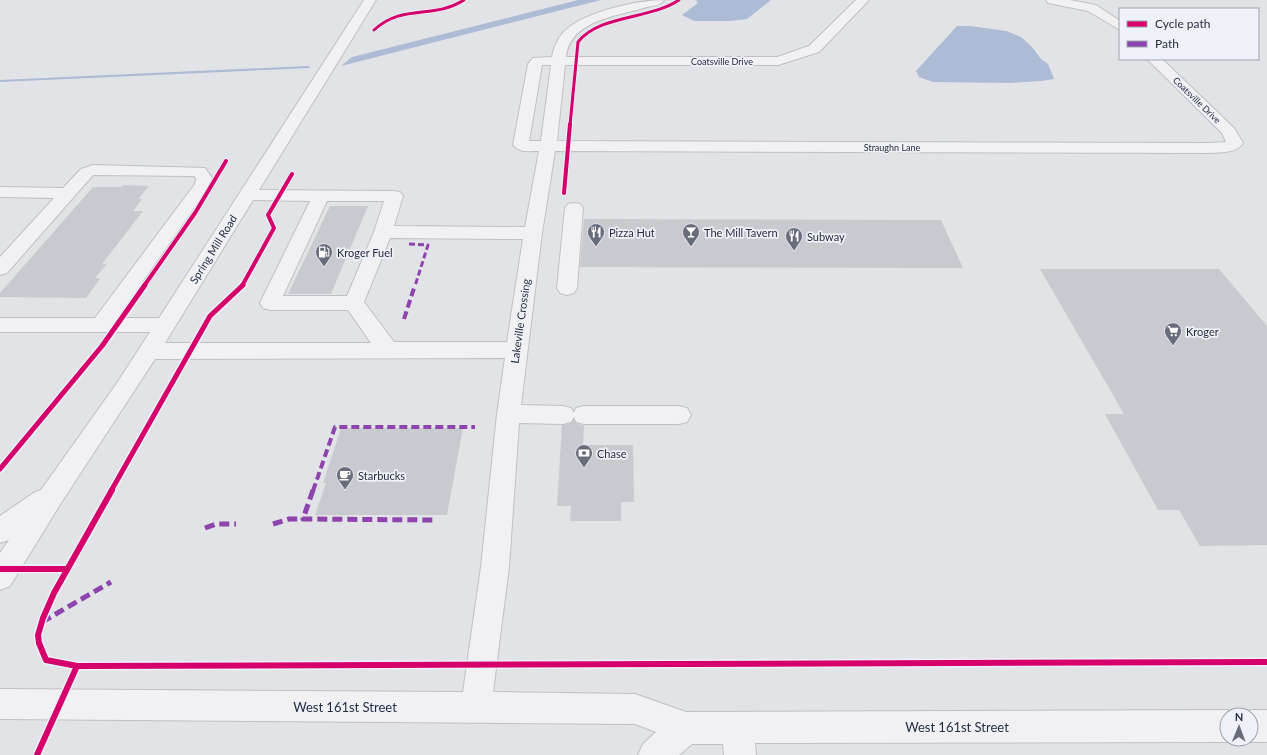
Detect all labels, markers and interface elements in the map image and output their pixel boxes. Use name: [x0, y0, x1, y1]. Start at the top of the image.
legend: [1119, 8, 1259, 60]
text: Cycle path: [1155, 16, 1210, 31]
text: Path: [1155, 36, 1179, 51]
street label: Coatsville Drive: [691, 56, 753, 67]
street label: Coatsville Drive: [1171, 74, 1223, 126]
street label: Straughn Lane: [864, 142, 920, 153]
street label: Spring Mill Road: [187, 212, 239, 286]
restaurant icon: Pizza Hut: [586, 222, 606, 247]
bar icon: The Mill Tavern: [681, 222, 701, 247]
place label: Pizza Hut: [609, 226, 655, 239]
place label: The Mill Tavern: [704, 226, 778, 239]
restaurant icon: Subway: [784, 226, 804, 251]
place label: Subway: [807, 230, 845, 243]
fuel station icon: Kroger Fuel: [314, 242, 334, 267]
place label: Kroger Fuel: [337, 246, 393, 259]
street label: Lakeville Crossing: [508, 277, 532, 364]
supermarket icon: Kroger: [1163, 321, 1183, 346]
place label: Kroger: [1186, 325, 1219, 338]
bank icon: Chase: [574, 443, 594, 468]
place label: Chase: [597, 447, 627, 460]
cafe icon: Starbucks: [335, 465, 355, 490]
place label: Starbucks: [358, 469, 405, 482]
street label: West 161st Street: [293, 699, 397, 715]
north arrow: [1219, 707, 1259, 747]
text: N: [1235, 710, 1244, 723]
street label: West 161st Street: [905, 719, 1009, 735]

